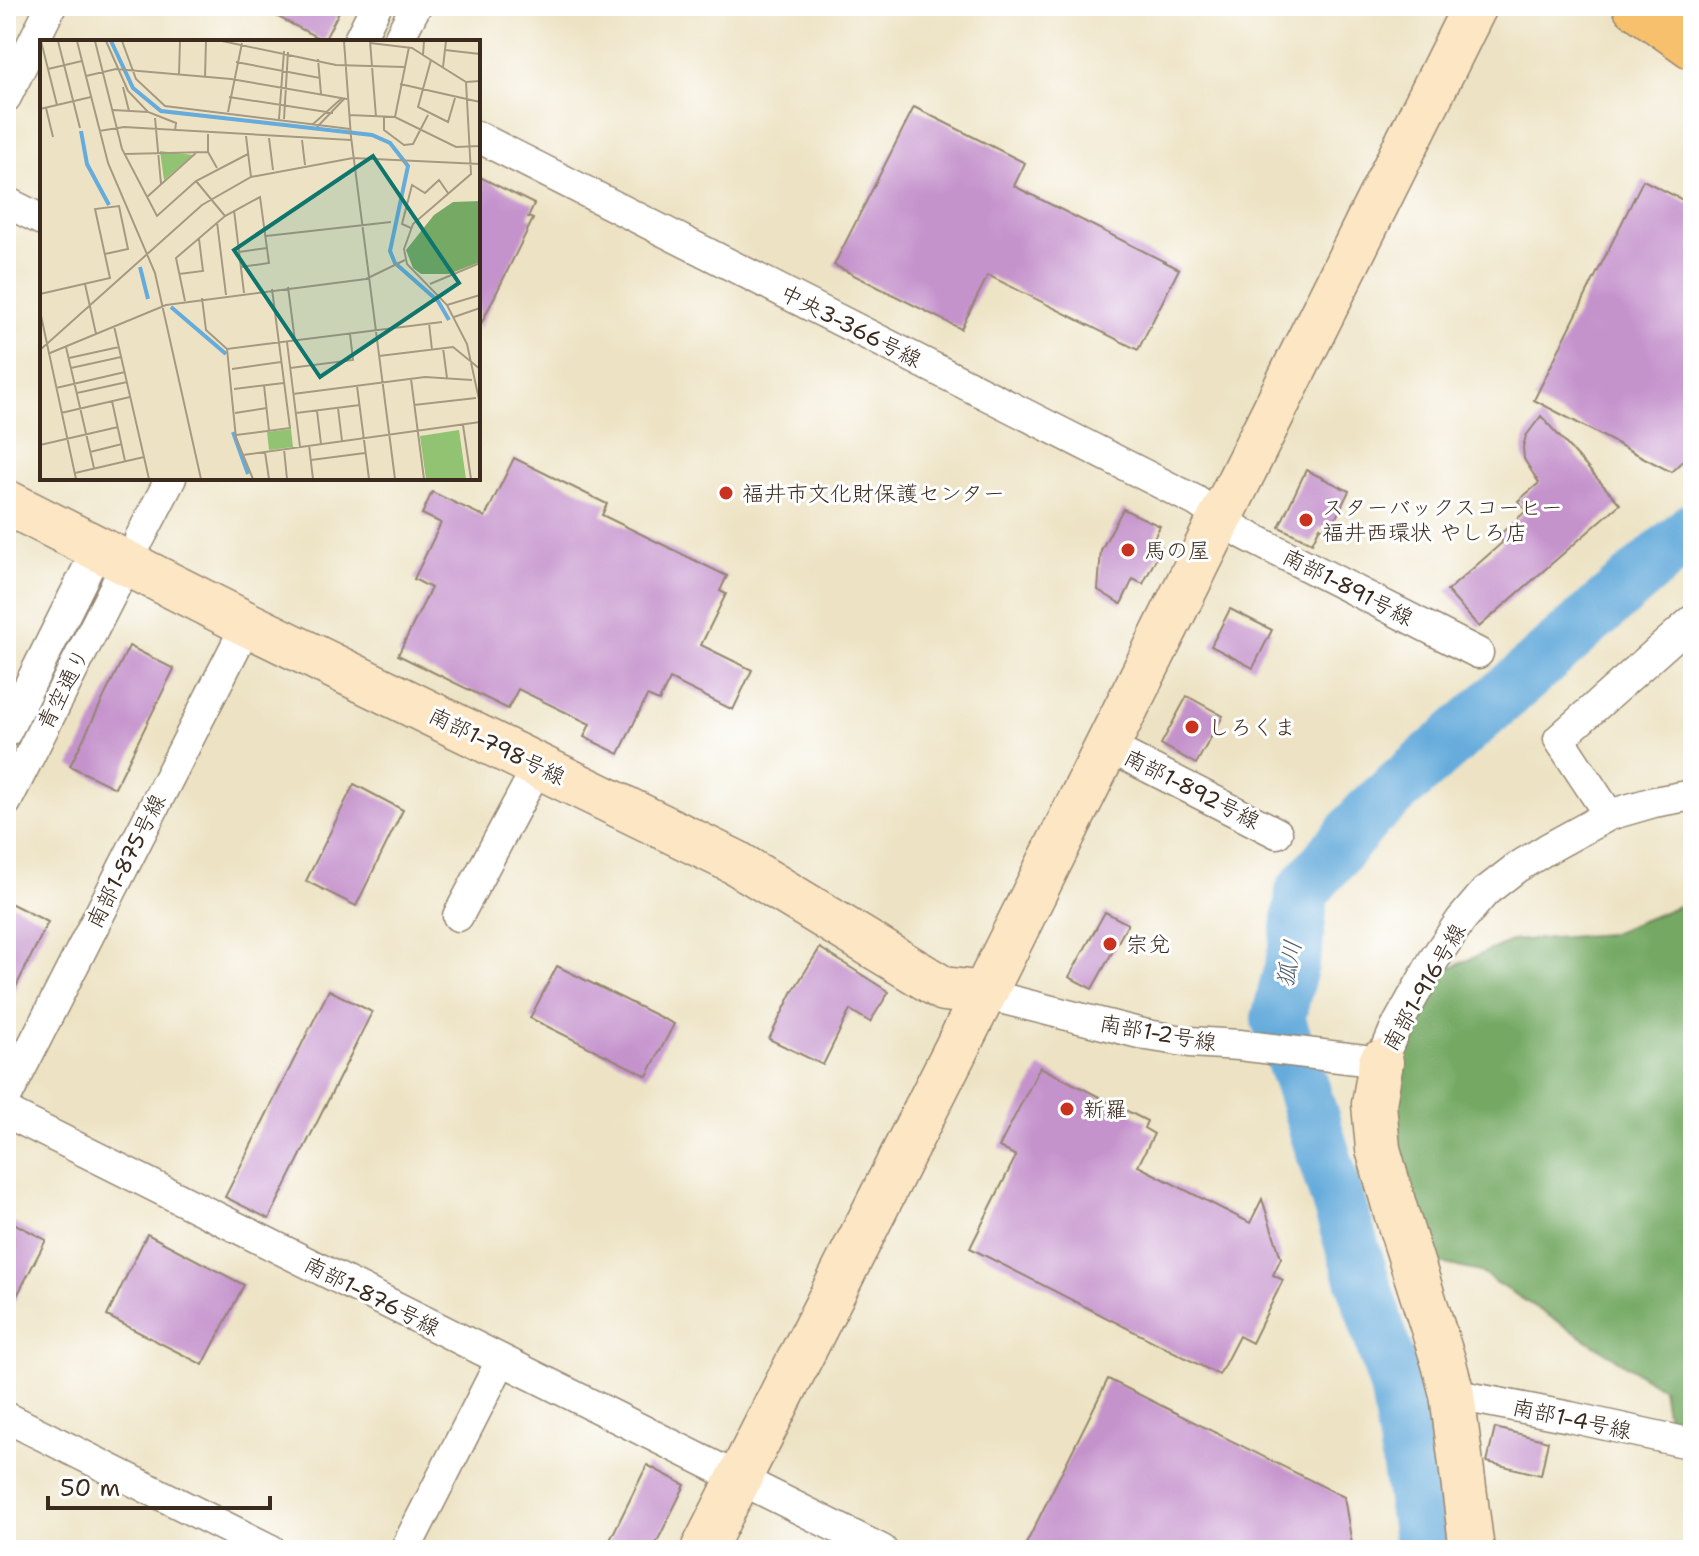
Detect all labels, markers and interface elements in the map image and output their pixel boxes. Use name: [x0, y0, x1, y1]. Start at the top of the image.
inset map: [40, 40, 480, 480]
street label: 中央3-366号線: [775, 278, 927, 374]
place label: 福井市文化財保護センター: [742, 479, 1005, 508]
marker: 福井市文化財保護センター: [717, 484, 735, 502]
place label: スターバックスコーヒー 福井西環状 やしろ店: [1322, 493, 1563, 547]
marker: スターバックスコーヒー 福井西環状 やしろ店: [1297, 511, 1315, 529]
place label: 馬の屋: [1144, 536, 1210, 565]
marker: 馬の屋: [1119, 541, 1137, 559]
street label: 南部1-891号線: [1278, 542, 1418, 632]
street label: 青空通り: [30, 643, 96, 735]
street label: 南部1-798号線: [424, 700, 570, 792]
place label: しろくま: [1208, 713, 1296, 742]
marker: しろくま: [1183, 718, 1201, 736]
street label: 南部1-892号線: [1119, 742, 1265, 836]
street label: 南部1-875号線: [80, 789, 172, 933]
street label: 南部1-916号線: [1376, 918, 1472, 1056]
place label: 宗兌: [1126, 930, 1170, 959]
marker: 宗兌: [1101, 935, 1119, 953]
water label: 狐川: [1269, 937, 1309, 991]
street label: 南部1-2号線: [1097, 1008, 1219, 1058]
place label: 新羅: [1083, 1095, 1127, 1124]
marker: 新羅: [1058, 1100, 1076, 1118]
street label: 南部1-876号線: [299, 1249, 445, 1343]
street label: 南部1-4号線: [1510, 1392, 1634, 1446]
scale bar: [48, 1460, 270, 1510]
text: 50 m: [60, 1472, 120, 1504]

